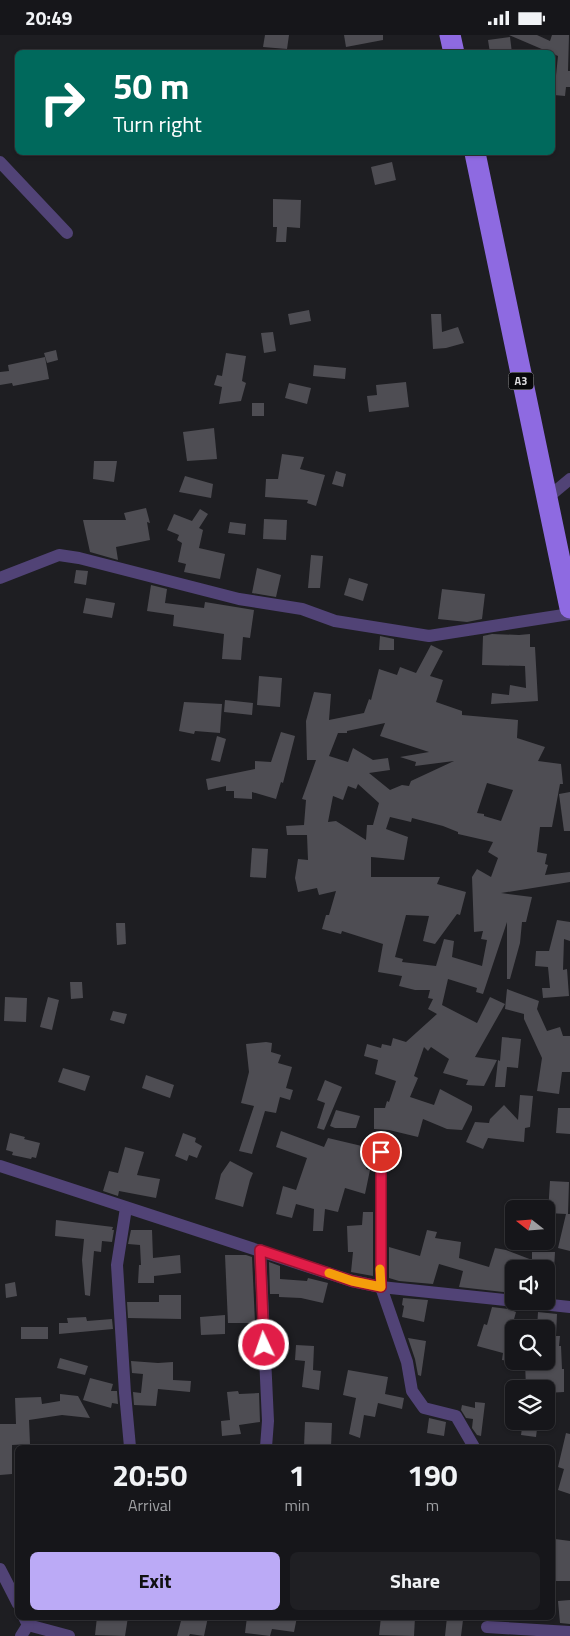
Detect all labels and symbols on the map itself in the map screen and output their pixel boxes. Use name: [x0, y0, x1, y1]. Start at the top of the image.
road number: A3: [508, 373, 534, 389]
pin: [360, 1131, 402, 1173]
north arrow: [505, 1200, 555, 1250]
position arrow: [237, 1318, 289, 1370]

